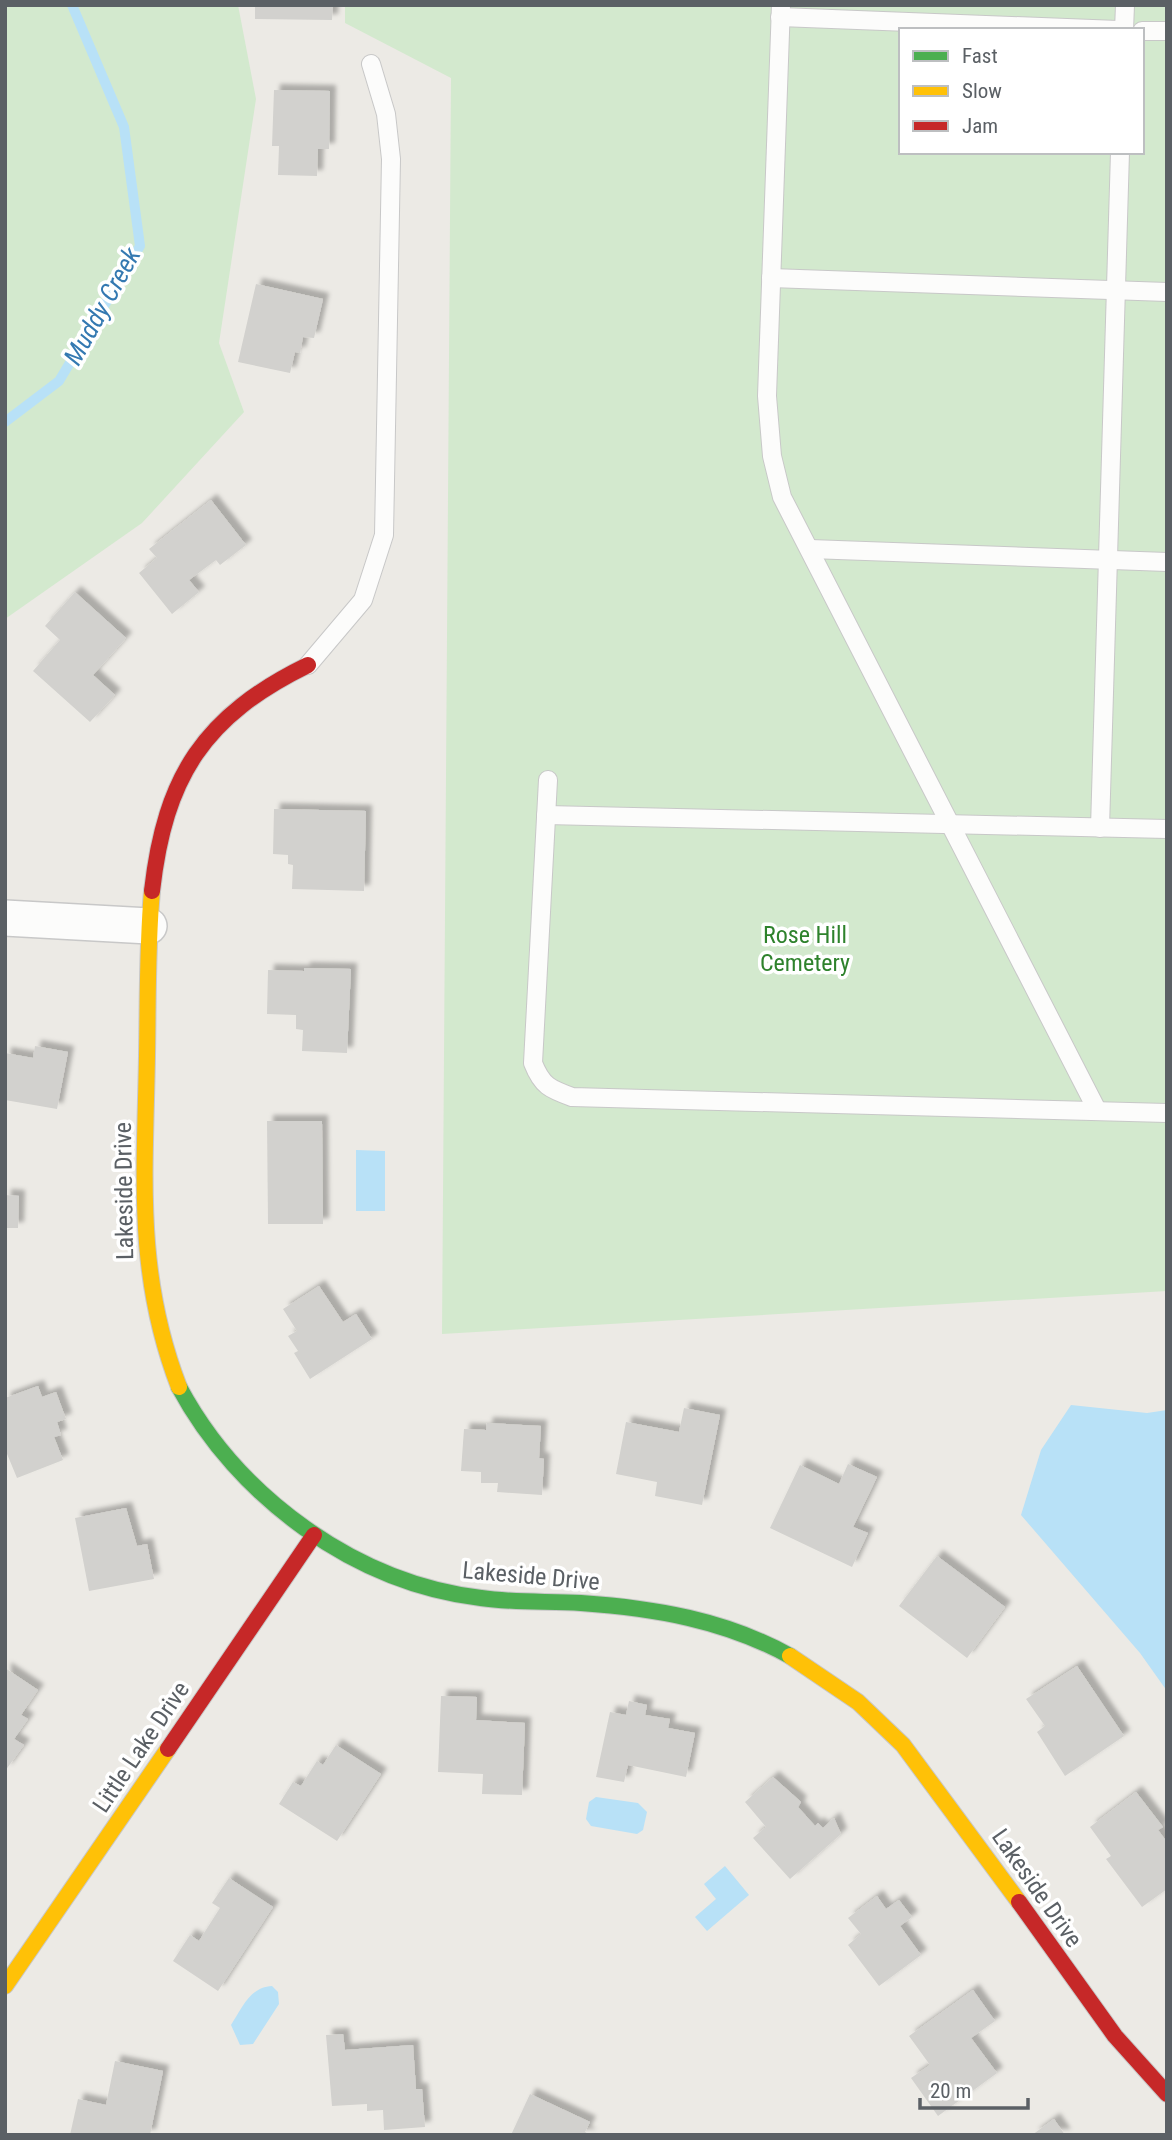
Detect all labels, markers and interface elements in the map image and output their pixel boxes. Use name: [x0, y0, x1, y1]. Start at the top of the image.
legend: [899, 28, 1144, 154]
text: Fast: [962, 44, 998, 68]
text: Slow: [962, 79, 1002, 103]
text: Jam: [962, 114, 998, 138]
water label: Muddy Creek: [58, 242, 147, 370]
park label: Rose Hill Cemetery: [760, 921, 850, 977]
street label: Lakeside Drive: [109, 1122, 139, 1260]
street label: Lakeside Drive: [461, 1556, 601, 1596]
street label: Little Lake Drive: [87, 1676, 195, 1818]
street label: Lakeside Drive: [986, 1824, 1088, 1952]
scale bar: [920, 2066, 1028, 2110]
text: 20 m: [930, 2079, 971, 2103]

